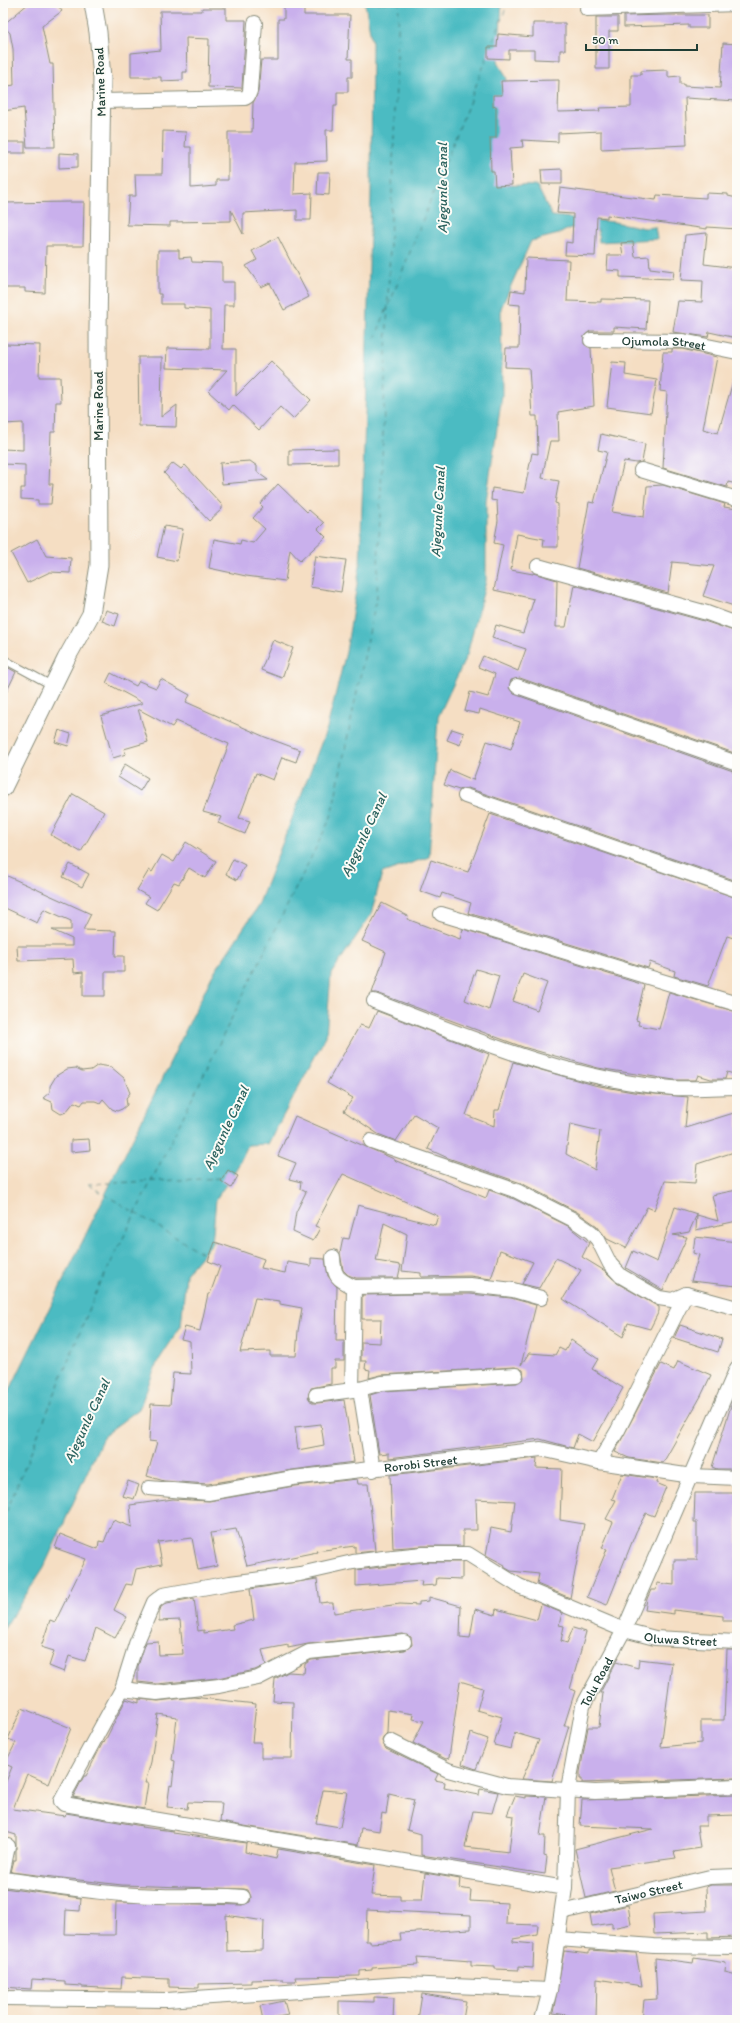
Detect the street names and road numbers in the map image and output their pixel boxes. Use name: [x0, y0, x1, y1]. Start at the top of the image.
street label: Marine Road: [91, 47, 109, 117]
street label: Ojumola Street: [622, 333, 707, 353]
street label: Marine Road: [91, 371, 106, 441]
street label: Rorobi Street: [383, 1451, 458, 1475]
street label: Oluwa Street: [642, 1628, 718, 1649]
street label: Tolu Road: [576, 1654, 616, 1710]
street label: Taiwo Street: [613, 1876, 684, 1907]

